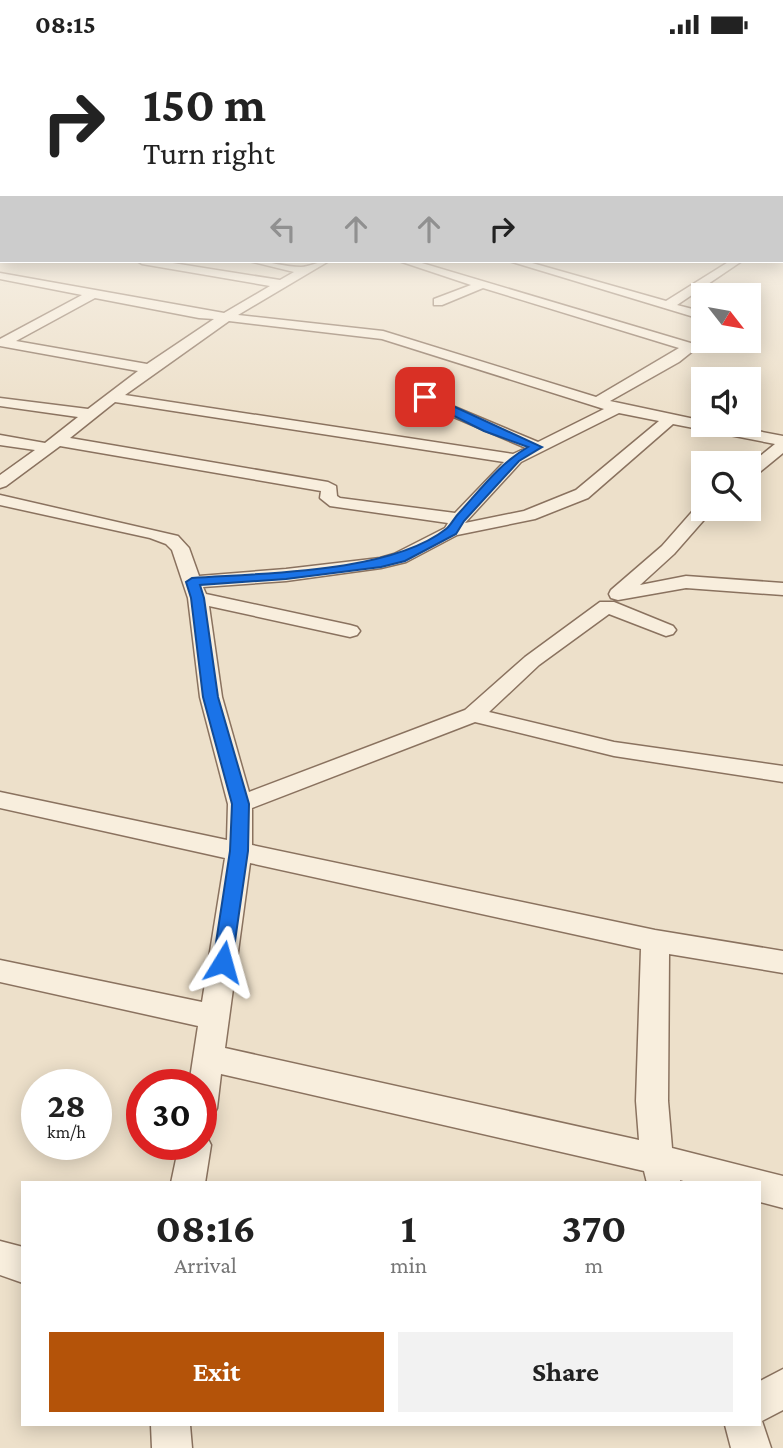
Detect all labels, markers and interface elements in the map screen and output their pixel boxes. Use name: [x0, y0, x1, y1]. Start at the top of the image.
text: 08:15: [35, 10, 96, 39]
icon: right: [28, 77, 119, 168]
text: 150 m: [143, 77, 266, 132]
text: Turn right: [143, 135, 275, 171]
icon: left: [264, 210, 302, 248]
icon: ahead: [337, 210, 375, 248]
icon: ahead: [410, 210, 448, 248]
icon: right: [483, 210, 521, 248]
north arrow: [691, 283, 761, 353]
map controls: [691, 283, 761, 521]
pin: [395, 367, 455, 427]
button: sound: [691, 367, 761, 437]
icon: arrive: [406, 378, 444, 416]
button: search: [691, 451, 761, 521]
position arrow: [186, 925, 260, 999]
speed limit sign: 30: [126, 1069, 217, 1160]
text: 28: [47, 1086, 86, 1125]
text: km/h: [47, 1122, 86, 1142]
text: 08:16: [155, 1204, 256, 1251]
text: 1: [401, 1204, 416, 1251]
text: 370: [561, 1204, 627, 1251]
text: Arrival: [174, 1252, 237, 1278]
text: min: [390, 1252, 427, 1278]
text: m: [585, 1252, 603, 1278]
button: Exit: [49, 1332, 384, 1412]
button: Share: [398, 1332, 733, 1412]

